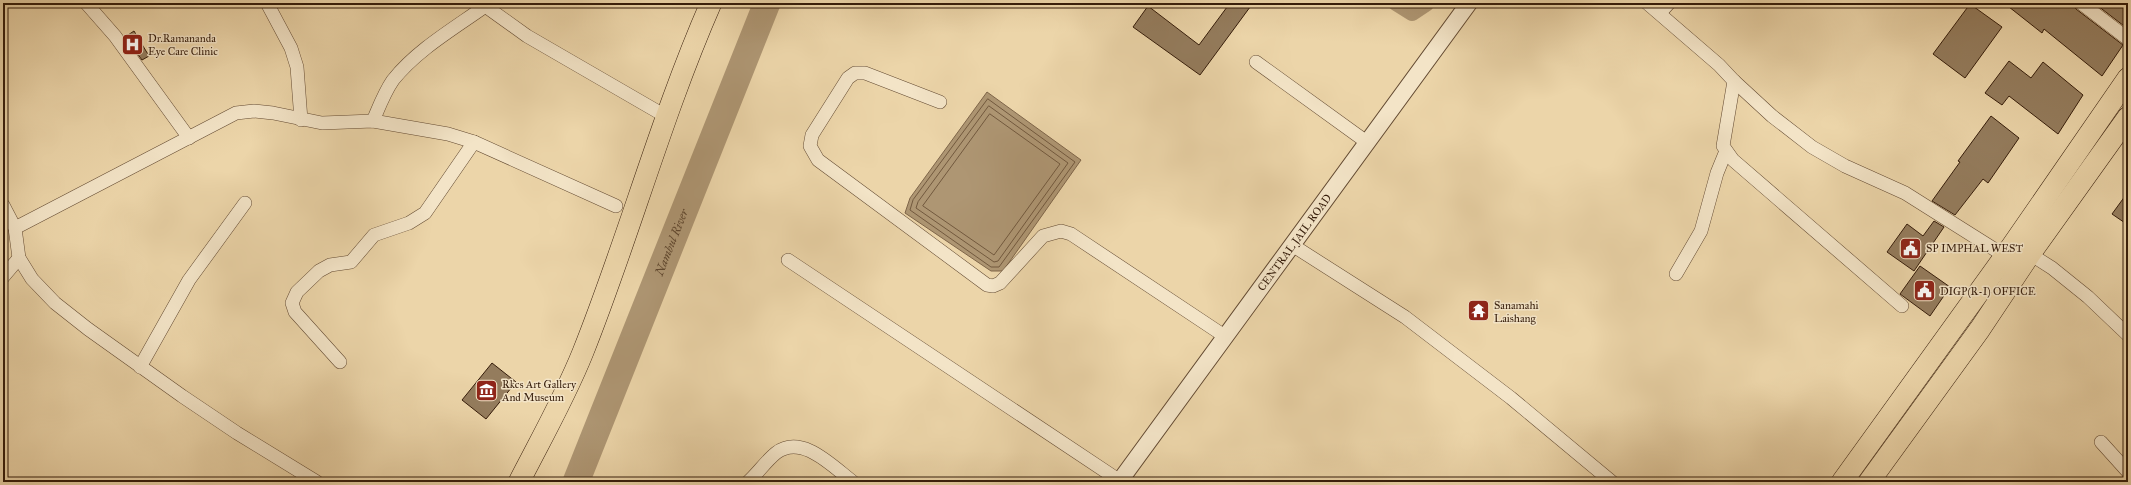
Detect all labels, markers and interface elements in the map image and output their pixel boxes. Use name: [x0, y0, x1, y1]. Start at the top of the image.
hospital icon: Dr.Ramananda Eye Care Clinic: [119, 31, 145, 57]
place label: Dr.Ramananda Eye Care Clinic: [148, 32, 218, 58]
street label: CENTRAL JAIL ROAD: [1255, 191, 1334, 293]
water label: Nambul River: [652, 206, 691, 279]
public building icon: SP IMPHAL WEST: [1898, 235, 1924, 261]
place label: SP IMPHAL WEST: [1926, 242, 2023, 255]
public building icon: DIGP(R-I) OFFICE: [1912, 278, 1938, 304]
place label: DIGP(R-I) OFFICE: [1940, 285, 2036, 298]
temple icon: Sanamahi Laishang: [1465, 298, 1491, 324]
place label: Sanamahi Laishang: [1494, 299, 1539, 325]
museum icon: Rkcs Art Gallery And Museum: [473, 377, 499, 403]
place label: Rkcs Art Gallery And Museum: [501, 378, 577, 404]

